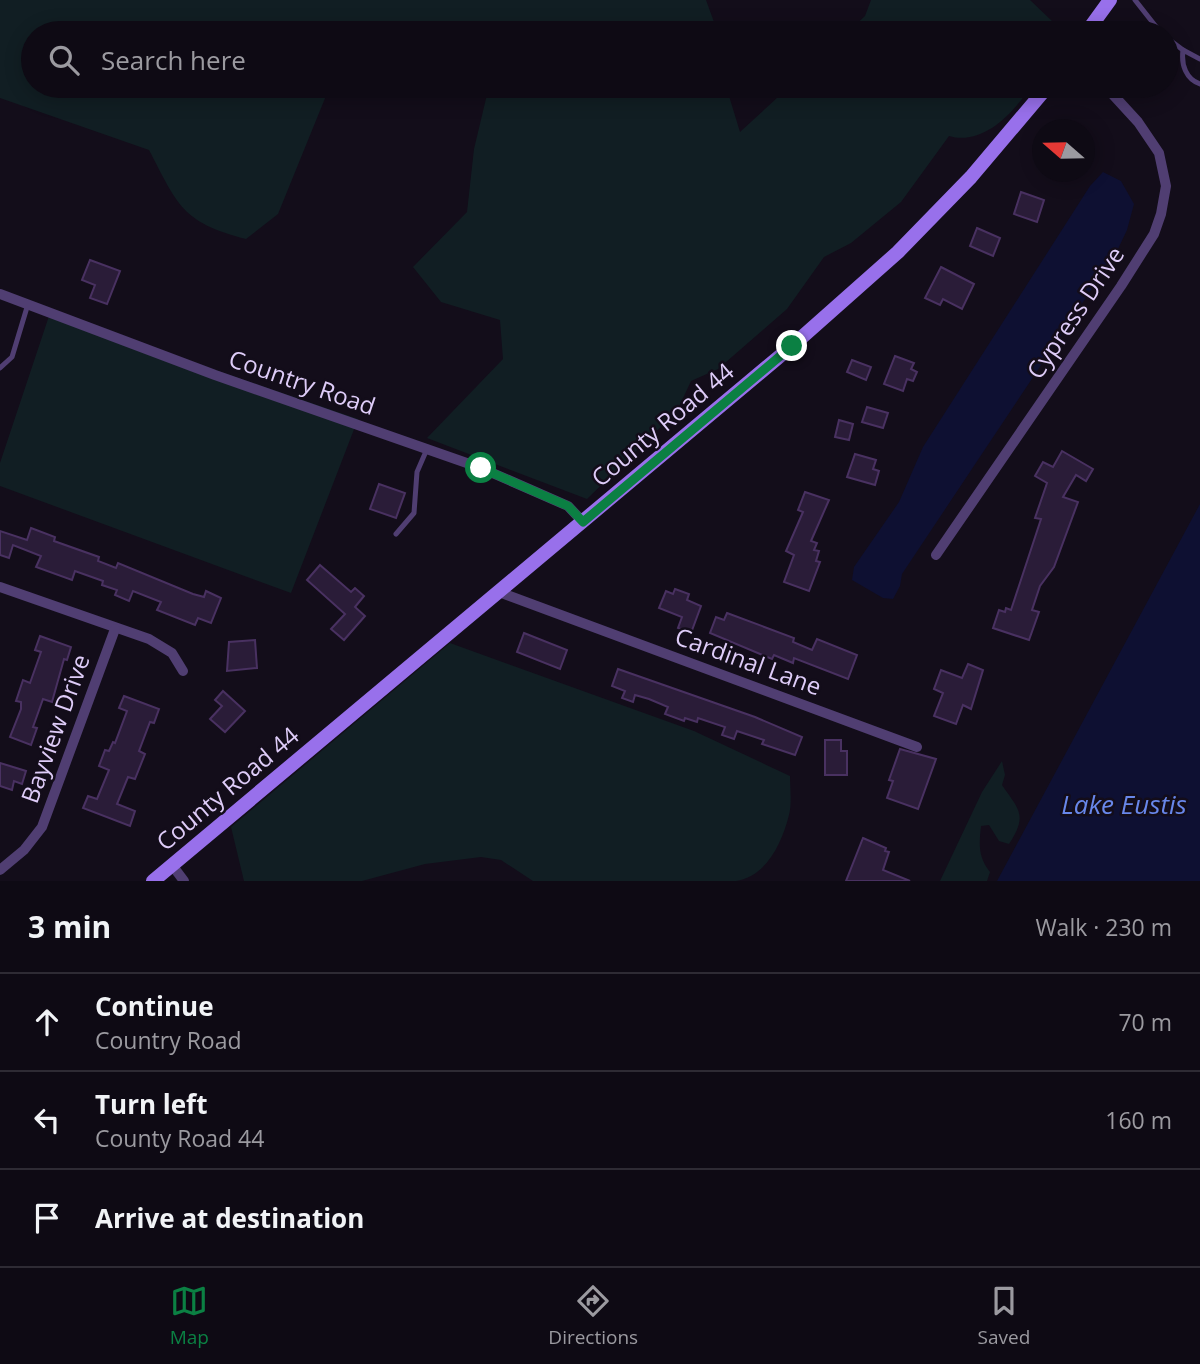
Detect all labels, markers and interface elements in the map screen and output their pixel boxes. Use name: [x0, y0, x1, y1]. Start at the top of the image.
search box: [21, 21, 1179, 98]
icon: search: [45, 41, 83, 79]
text: Search here: [101, 42, 246, 78]
north arrow: [1032, 119, 1095, 182]
street label: Cypress Drive: [1018, 240, 1131, 385]
route end: [776, 330, 807, 361]
street label: Country Road: [225, 341, 380, 422]
street label: County Road 44: [584, 354, 741, 493]
route start: [465, 452, 496, 483]
street label: Cardinal Lane: [671, 619, 826, 702]
street label: Bayview Drive: [12, 650, 97, 807]
street label: County Road 44: [149, 718, 306, 857]
water label: Lake Eustis: [1061, 786, 1187, 822]
text: 3 min: [28, 906, 111, 947]
text: Walk · 230 m: [1035, 911, 1172, 943]
text: Continue: [95, 988, 214, 1024]
icon: ahead: [28, 1003, 66, 1041]
text: 70 m: [1118, 1006, 1172, 1038]
text: Country Road: [95, 1024, 242, 1056]
text: Turn left: [95, 1086, 207, 1122]
icon: left: [28, 1101, 66, 1139]
text: 160 m: [1105, 1104, 1172, 1136]
text: County Road 44: [95, 1122, 264, 1154]
icon: arrive: [28, 1199, 66, 1237]
text: Arrive at destination: [95, 1200, 364, 1236]
tab: Map: [170, 1282, 209, 1350]
tab: Directions: [548, 1282, 638, 1350]
tab: Saved: [978, 1282, 1030, 1350]

